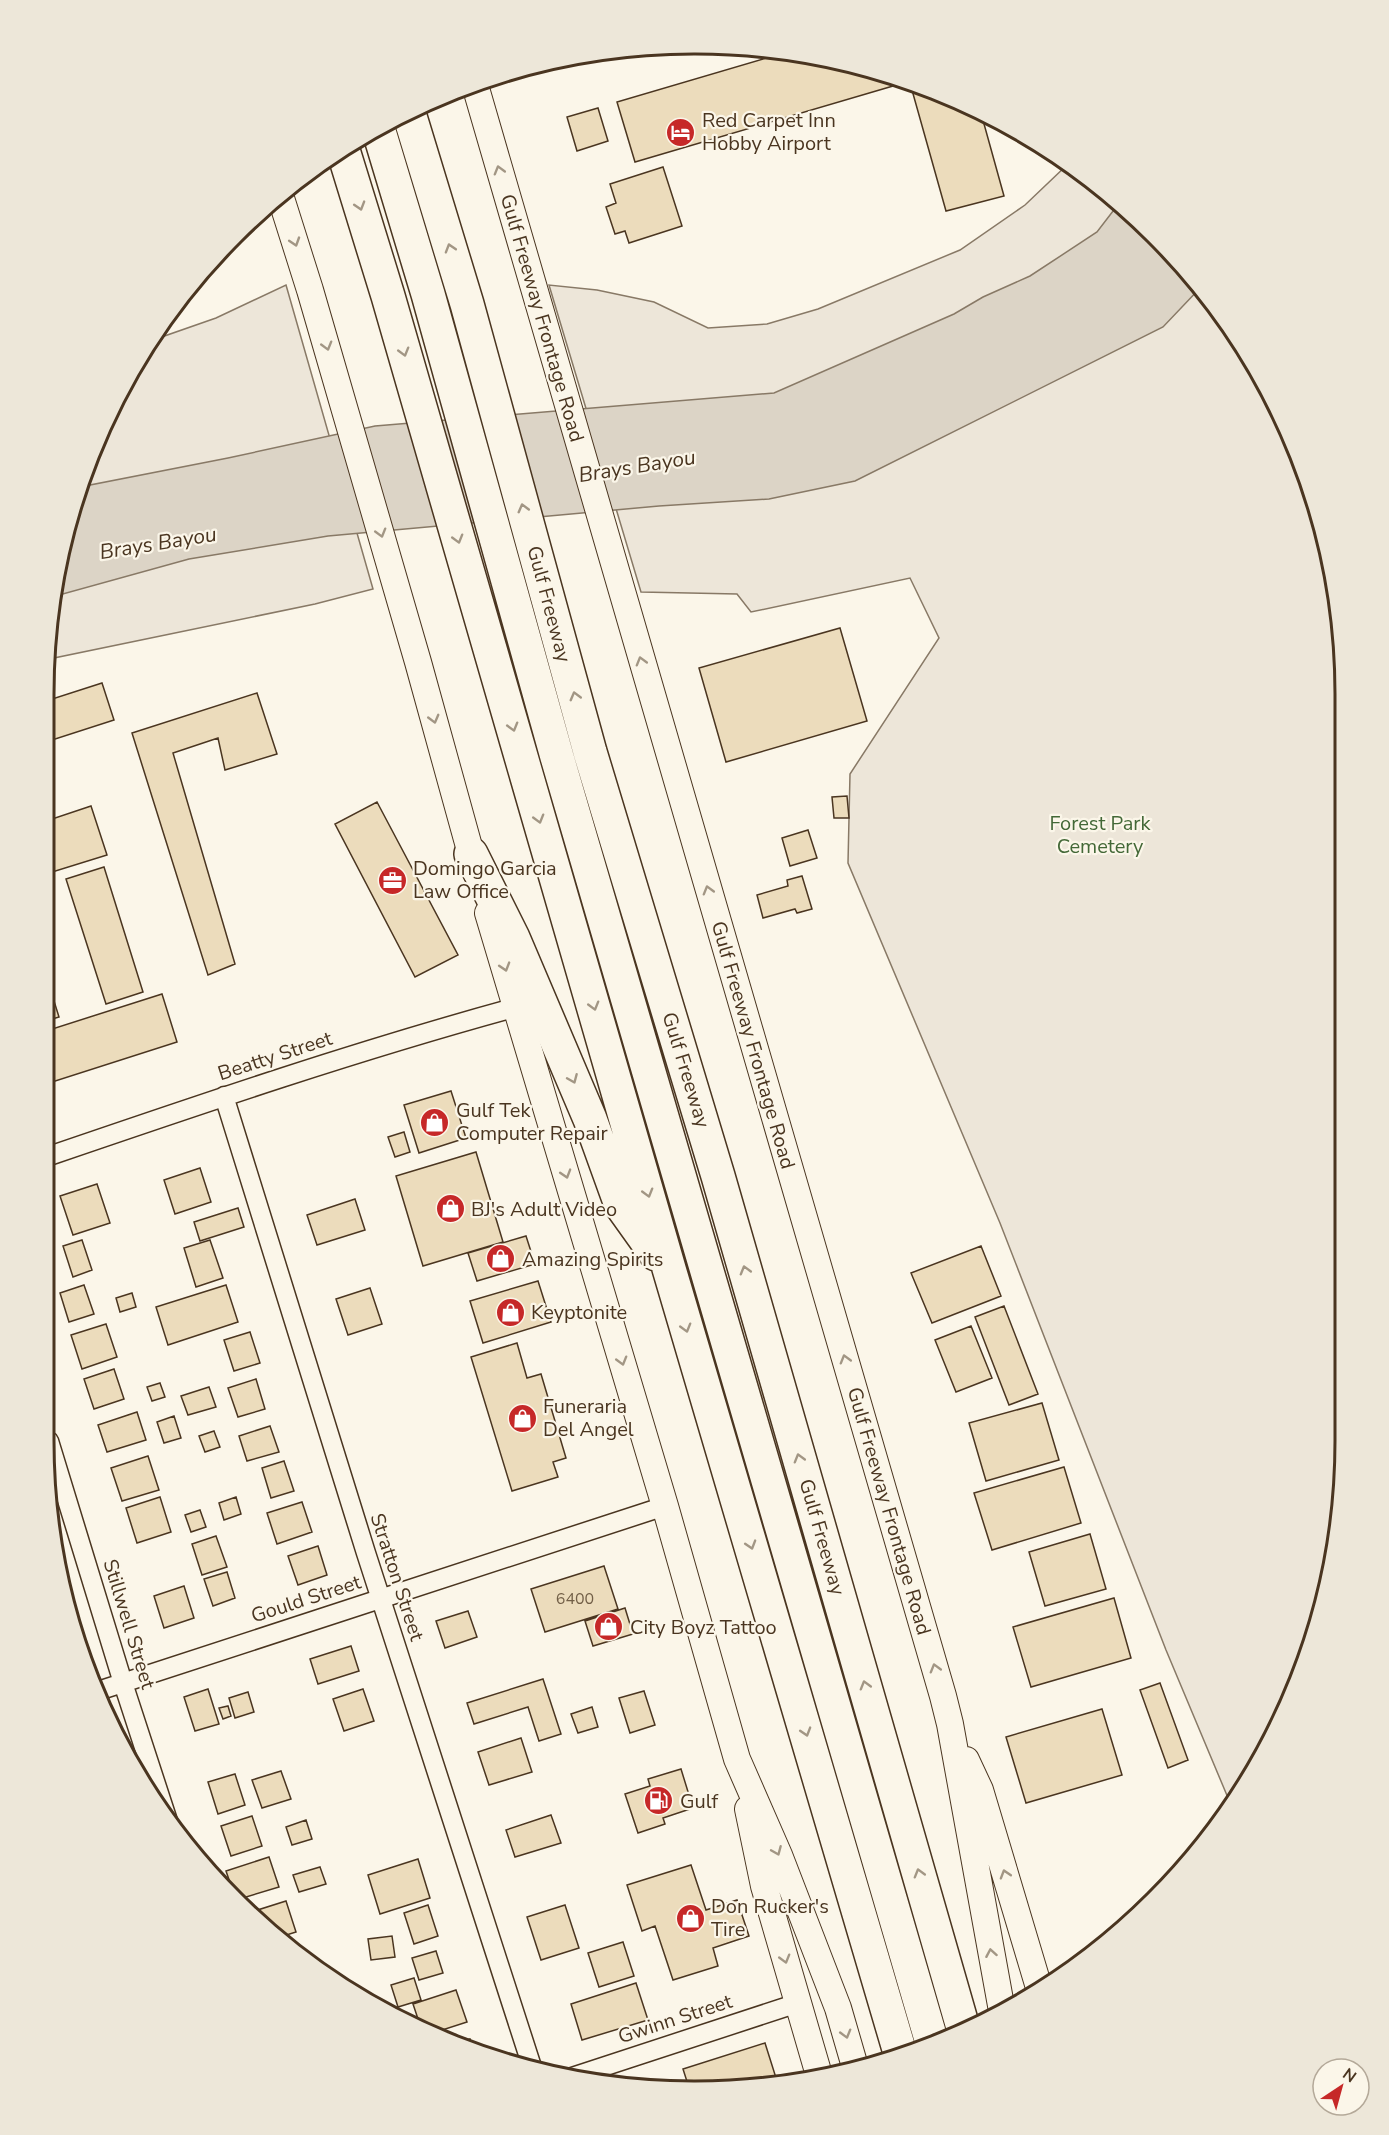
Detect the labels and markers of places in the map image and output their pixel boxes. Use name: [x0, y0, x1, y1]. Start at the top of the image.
place label: Red Carpet Inn Hobby Airport: [702, 107, 836, 157]
hotel icon: Red Carpet Inn Hobby Airport: [665, 116, 697, 148]
place label: Domingo Garcia Law Office: [413, 855, 557, 905]
office icon: Domingo Garcia Law Office: [376, 864, 408, 896]
place label: Gulf Tek Computer Repair: [456, 1097, 608, 1147]
shop icon: Gulf Tek Computer Repair: [419, 1106, 451, 1138]
shop icon: BJ's Adult Video: [434, 1193, 466, 1225]
place label: BJ's Adult Video: [471, 1196, 617, 1223]
shop icon: Amazing Spirits: [485, 1243, 517, 1275]
place label: Amazing Spirits: [522, 1246, 663, 1273]
shop icon: Keyptonite: [494, 1296, 526, 1328]
place label: Keyptonite: [531, 1299, 627, 1326]
place label: Funeraria Del Angel: [543, 1393, 634, 1443]
shop icon: Funeraria Del Angel: [506, 1402, 538, 1434]
shop icon: City Boyz Tattoo: [593, 1611, 625, 1643]
place label: City Boyz Tattoo: [630, 1614, 777, 1641]
fuel station icon: Gulf: [643, 1785, 675, 1817]
place label: Gulf: [680, 1788, 719, 1815]
place label: Don Rucker's Tire: [711, 1893, 829, 1943]
shop icon: Don Rucker's Tire: [674, 1902, 706, 1934]

